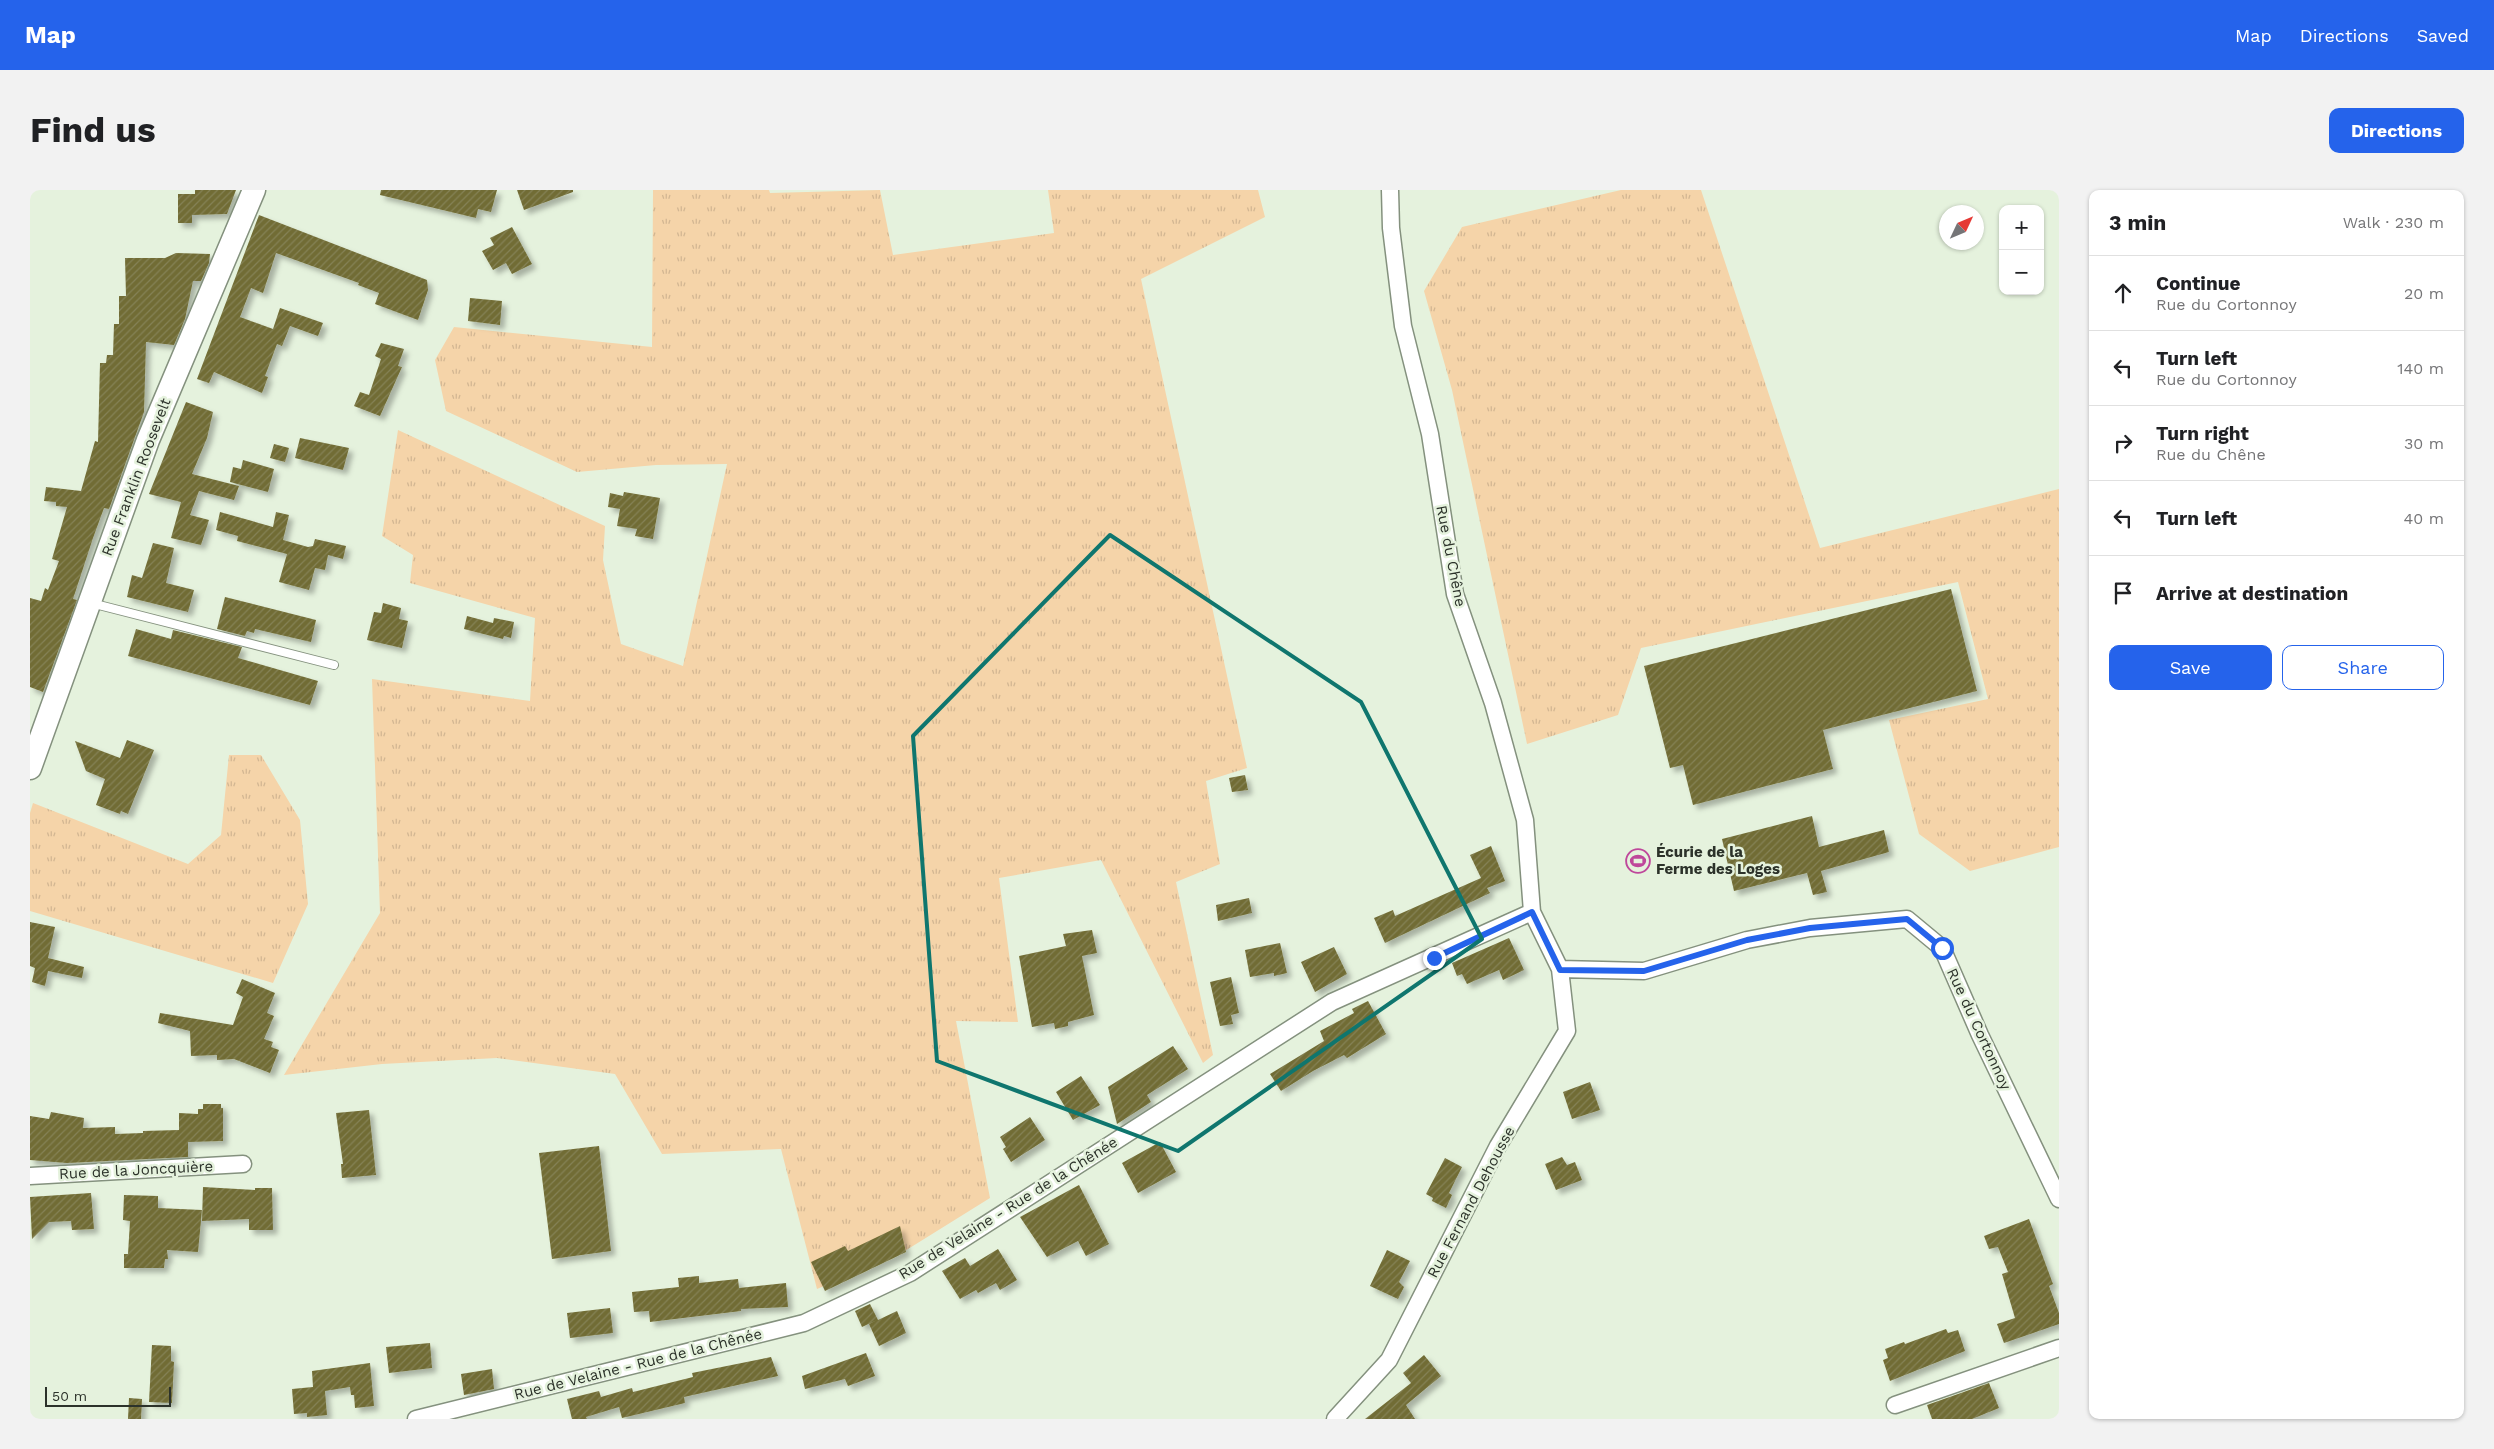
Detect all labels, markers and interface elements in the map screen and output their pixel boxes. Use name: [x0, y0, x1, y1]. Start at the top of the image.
text: Map: [25, 21, 76, 49]
text: Map: [2235, 25, 2272, 46]
text: Directions: [2300, 25, 2389, 46]
text: Saved: [2417, 25, 2469, 46]
button: Directions: [2329, 108, 2464, 153]
text: Find us: [30, 109, 156, 151]
north arrow: [1939, 205, 1984, 250]
map controls: [1999, 205, 2044, 295]
button: +: [1999, 205, 2044, 250]
text: 3 min: [2109, 210, 2166, 235]
text: Walk · 230 m: [2343, 213, 2444, 232]
button: −: [1999, 250, 2044, 295]
text: Continue: [2156, 272, 2240, 295]
icon: ahead: [2109, 279, 2137, 307]
text: 20 m: [2404, 284, 2444, 303]
text: Rue du Cortonnoy: [2156, 295, 2297, 314]
text: Turn left: [2156, 347, 2237, 370]
icon: left: [2109, 354, 2137, 382]
text: 140 m: [2397, 359, 2444, 378]
text: Rue du Cortonnoy: [2156, 370, 2297, 389]
street label: Rue Franklin Roosevelt: [98, 395, 175, 558]
text: Turn right: [2156, 422, 2249, 445]
icon: right: [2109, 429, 2137, 457]
text: 30 m: [2404, 434, 2444, 453]
text: Rue du Chêne: [2156, 445, 2266, 464]
street label: Rue du Chêne: [1432, 504, 1470, 608]
icon: left: [2109, 504, 2137, 532]
text: Turn left: [2156, 507, 2237, 530]
text: 40 m: [2404, 509, 2444, 528]
icon: arrive: [2109, 579, 2137, 607]
text: Arrive at destination: [2156, 582, 2348, 605]
button: Save: [2109, 645, 2272, 690]
button: Share: [2282, 645, 2444, 690]
place label: Écurie de la Ferme des Loges: [1656, 843, 1780, 878]
sports icon: Écurie de la Ferme des Loges: [1625, 848, 1651, 874]
route start: [1931, 937, 1954, 960]
route end: [1423, 947, 1446, 970]
street label: Rue du Cortonnoy: [1943, 965, 2015, 1093]
street label: Rue Fernand Dehousse: [1423, 1123, 1519, 1281]
street label: Rue de Velaine - Rue de la Chênée: [895, 1133, 1121, 1283]
street label: Rue de la Joncquière: [58, 1157, 214, 1183]
street label: Rue de Velaine - Rue de la Chênée: [512, 1324, 764, 1404]
scale bar: [45, 1384, 171, 1407]
text: 50 m: [52, 1388, 87, 1404]

